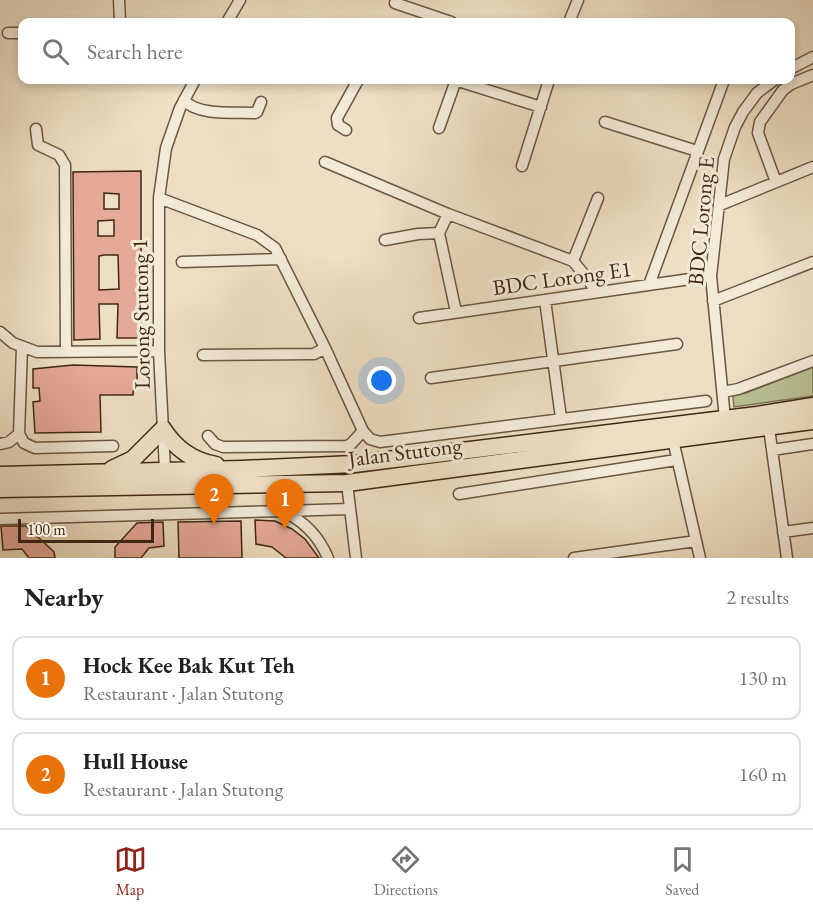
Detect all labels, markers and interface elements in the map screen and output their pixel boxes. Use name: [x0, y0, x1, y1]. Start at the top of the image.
search box: [18, 18, 795, 84]
icon: search: [39, 35, 72, 68]
text: Search here: [87, 37, 182, 66]
street label: BDC Lorong E: [681, 155, 721, 287]
street label: Lorong Stutong 1: [125, 239, 157, 389]
street label: BDC Lorong E1: [491, 254, 633, 302]
your location: [367, 366, 396, 395]
street label: Jalan Stutong: [345, 431, 464, 474]
pin: 2: [194, 474, 234, 524]
pin: 1: [266, 480, 304, 529]
scale bar: [18, 516, 154, 544]
text: 100 m: [27, 519, 66, 540]
text: Nearby: [24, 580, 104, 614]
text: 2 results: [726, 584, 789, 610]
text: Hock Kee Bak Kut Teh: [83, 651, 295, 680]
text: 1: [40, 665, 51, 691]
text: 130 m: [739, 665, 787, 691]
text: Restaurant · Jalan Stutong: [83, 680, 284, 706]
text: Hull House: [83, 747, 188, 776]
text: 2: [40, 761, 51, 787]
text: 160 m: [739, 761, 787, 787]
text: Restaurant · Jalan Stutong: [83, 776, 284, 802]
tab: Map: [114, 843, 147, 900]
tab: Directions: [374, 843, 438, 900]
tab: Saved: [665, 843, 699, 900]

